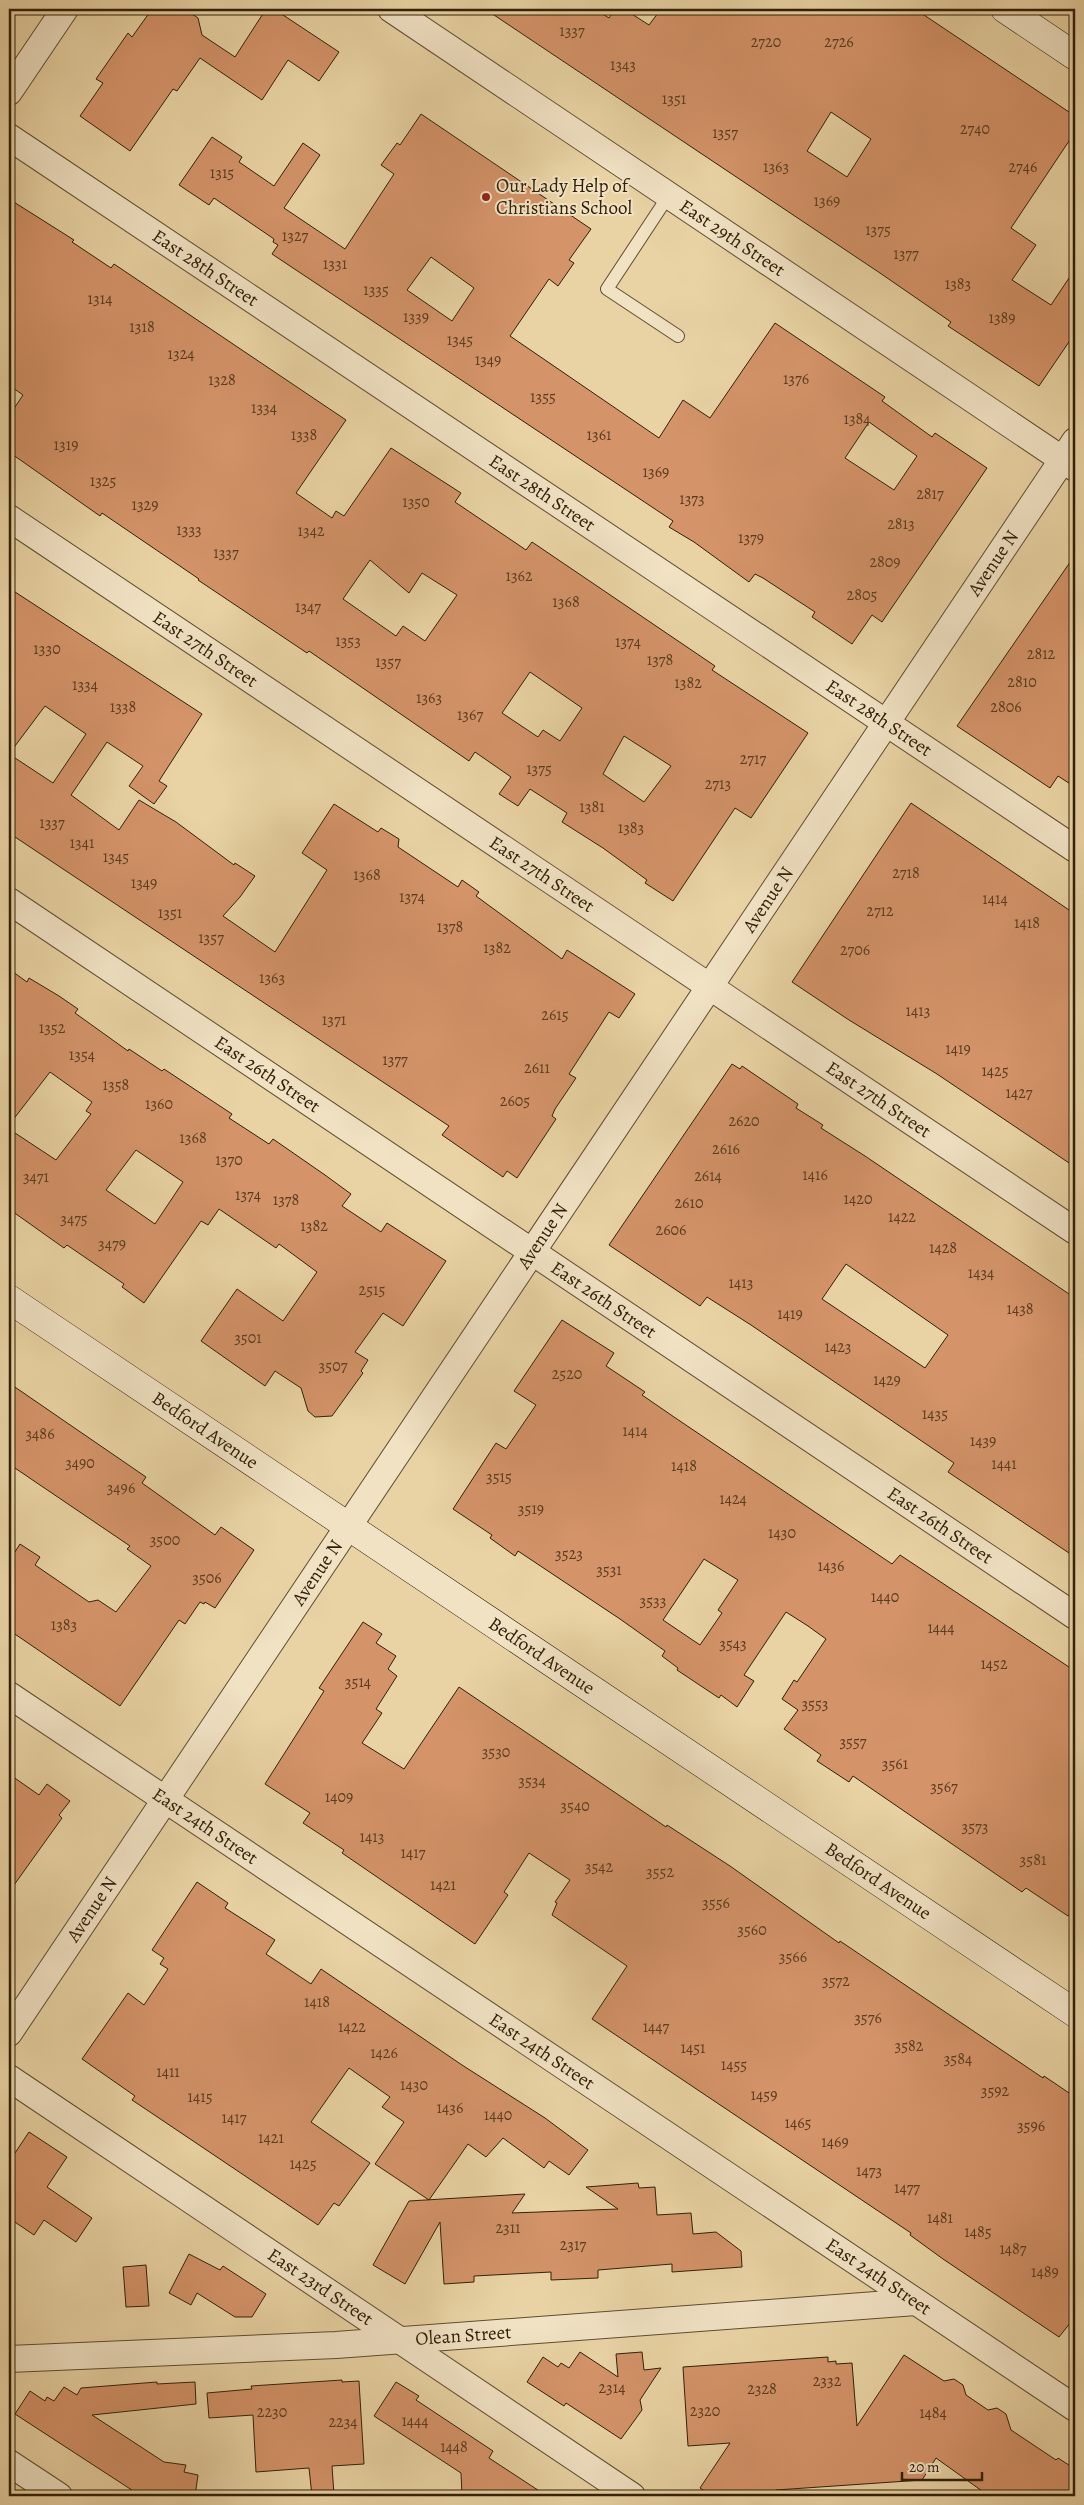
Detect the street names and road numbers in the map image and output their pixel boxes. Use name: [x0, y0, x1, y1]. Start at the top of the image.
street label: East 29th Street: [674, 193, 790, 283]
street label: East 28th Street: [147, 223, 263, 313]
street label: East 28th Street: [484, 448, 600, 538]
street label: Avenue N: [961, 525, 1025, 602]
street label: East 27th Street: [147, 605, 263, 694]
street label: East 28th Street: [821, 673, 937, 763]
street label: East 27th Street: [484, 830, 599, 919]
street label: Avenue N: [736, 861, 799, 938]
street label: East 26th Street: [209, 1029, 325, 1119]
street label: East 27th Street: [821, 1055, 936, 1144]
street label: Avenue N: [511, 1198, 574, 1275]
street label: East 26th Street: [546, 1255, 662, 1345]
street label: Bedford Avenue: [147, 1385, 263, 1475]
street label: East 26th Street: [882, 1481, 998, 1570]
street label: Avenue N: [285, 1534, 349, 1611]
street label: Bedford Avenue: [483, 1611, 600, 1701]
street label: East 24th Street: [147, 1781, 263, 1871]
street label: Bedford Avenue: [820, 1836, 936, 1926]
street label: Avenue N: [60, 1871, 123, 1948]
street label: East 24th Street: [484, 2007, 600, 2096]
street label: East 24th Street: [821, 2232, 936, 2321]
street label: East 23rd Street: [262, 2242, 378, 2332]
street label: Olean Street: [414, 2319, 512, 2352]

